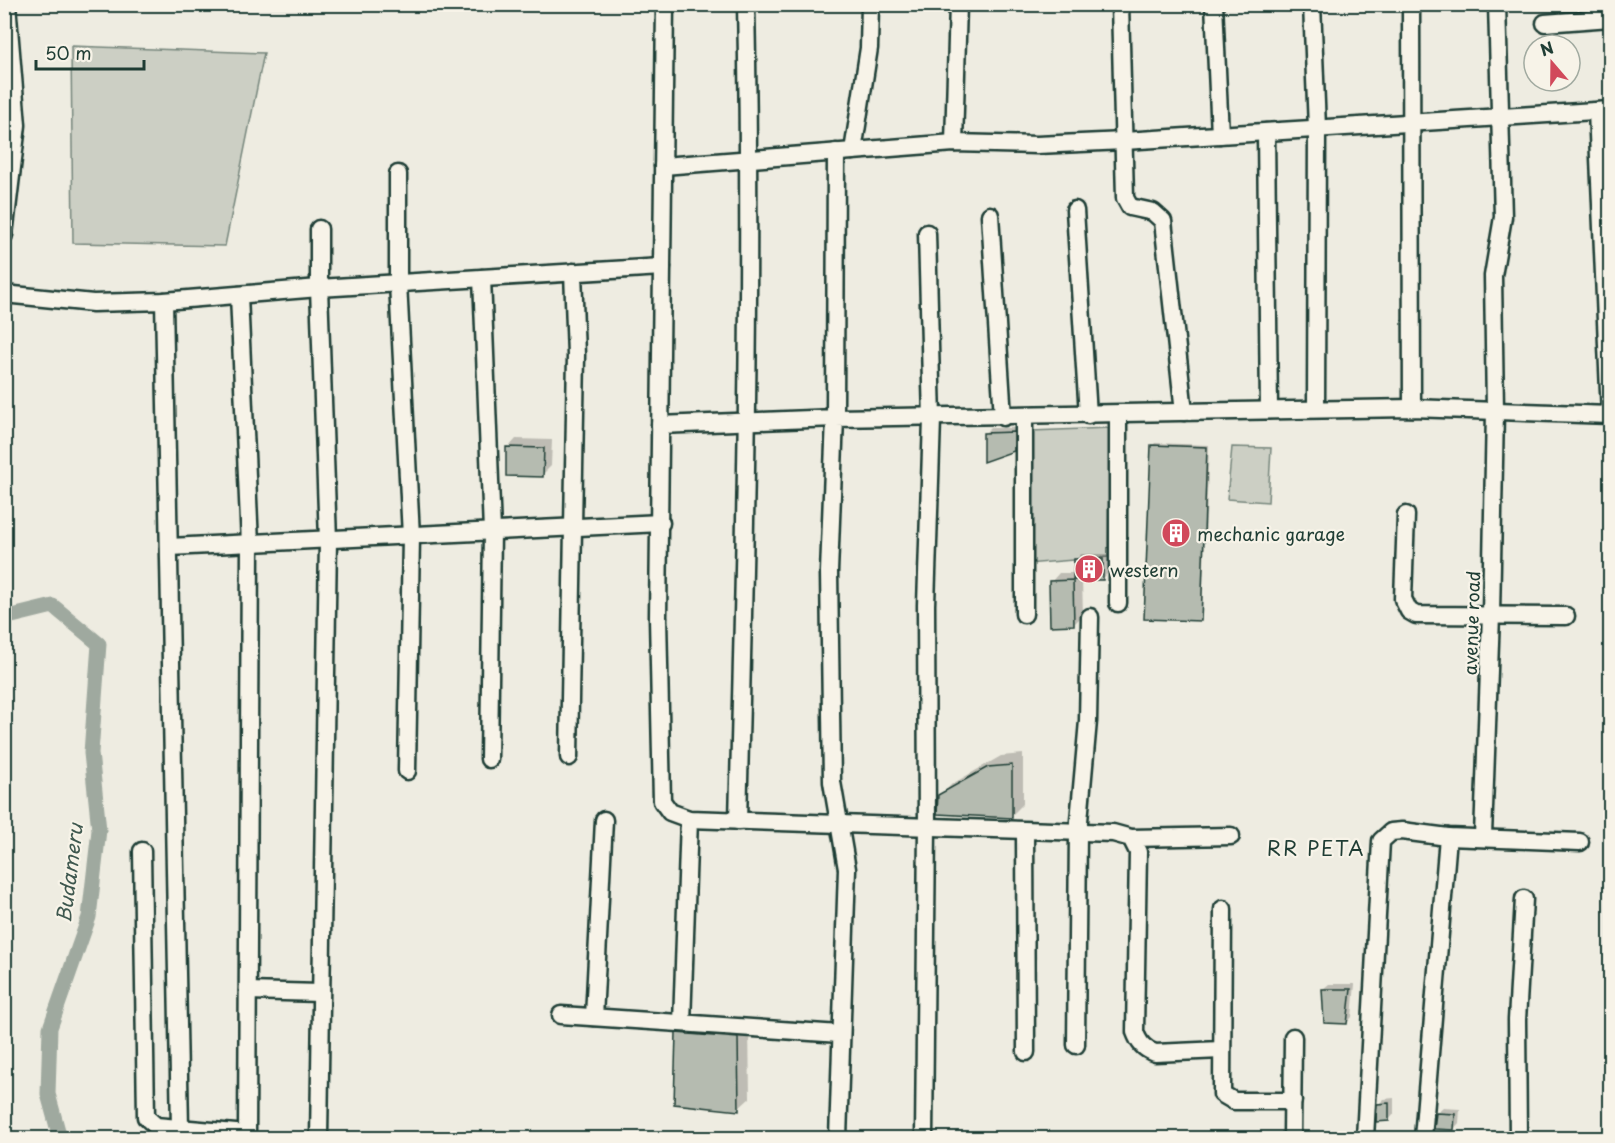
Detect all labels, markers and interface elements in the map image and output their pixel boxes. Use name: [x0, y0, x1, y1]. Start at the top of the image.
scale bar: [36, 33, 144, 71]
north arrow: [1522, 33, 1582, 93]
text: N: [1536, 35, 1557, 61]
text: 50 m: [45, 39, 92, 66]
building icon: mechanic garage: [1160, 517, 1192, 549]
place label: mechanic garage: [1197, 520, 1345, 547]
building icon: western: [1073, 553, 1105, 585]
place label: western: [1110, 556, 1179, 583]
street label: avenue road: [1456, 570, 1486, 676]
water label: Budameru: [48, 820, 90, 924]
district label: RR PETA: [1267, 833, 1365, 863]

